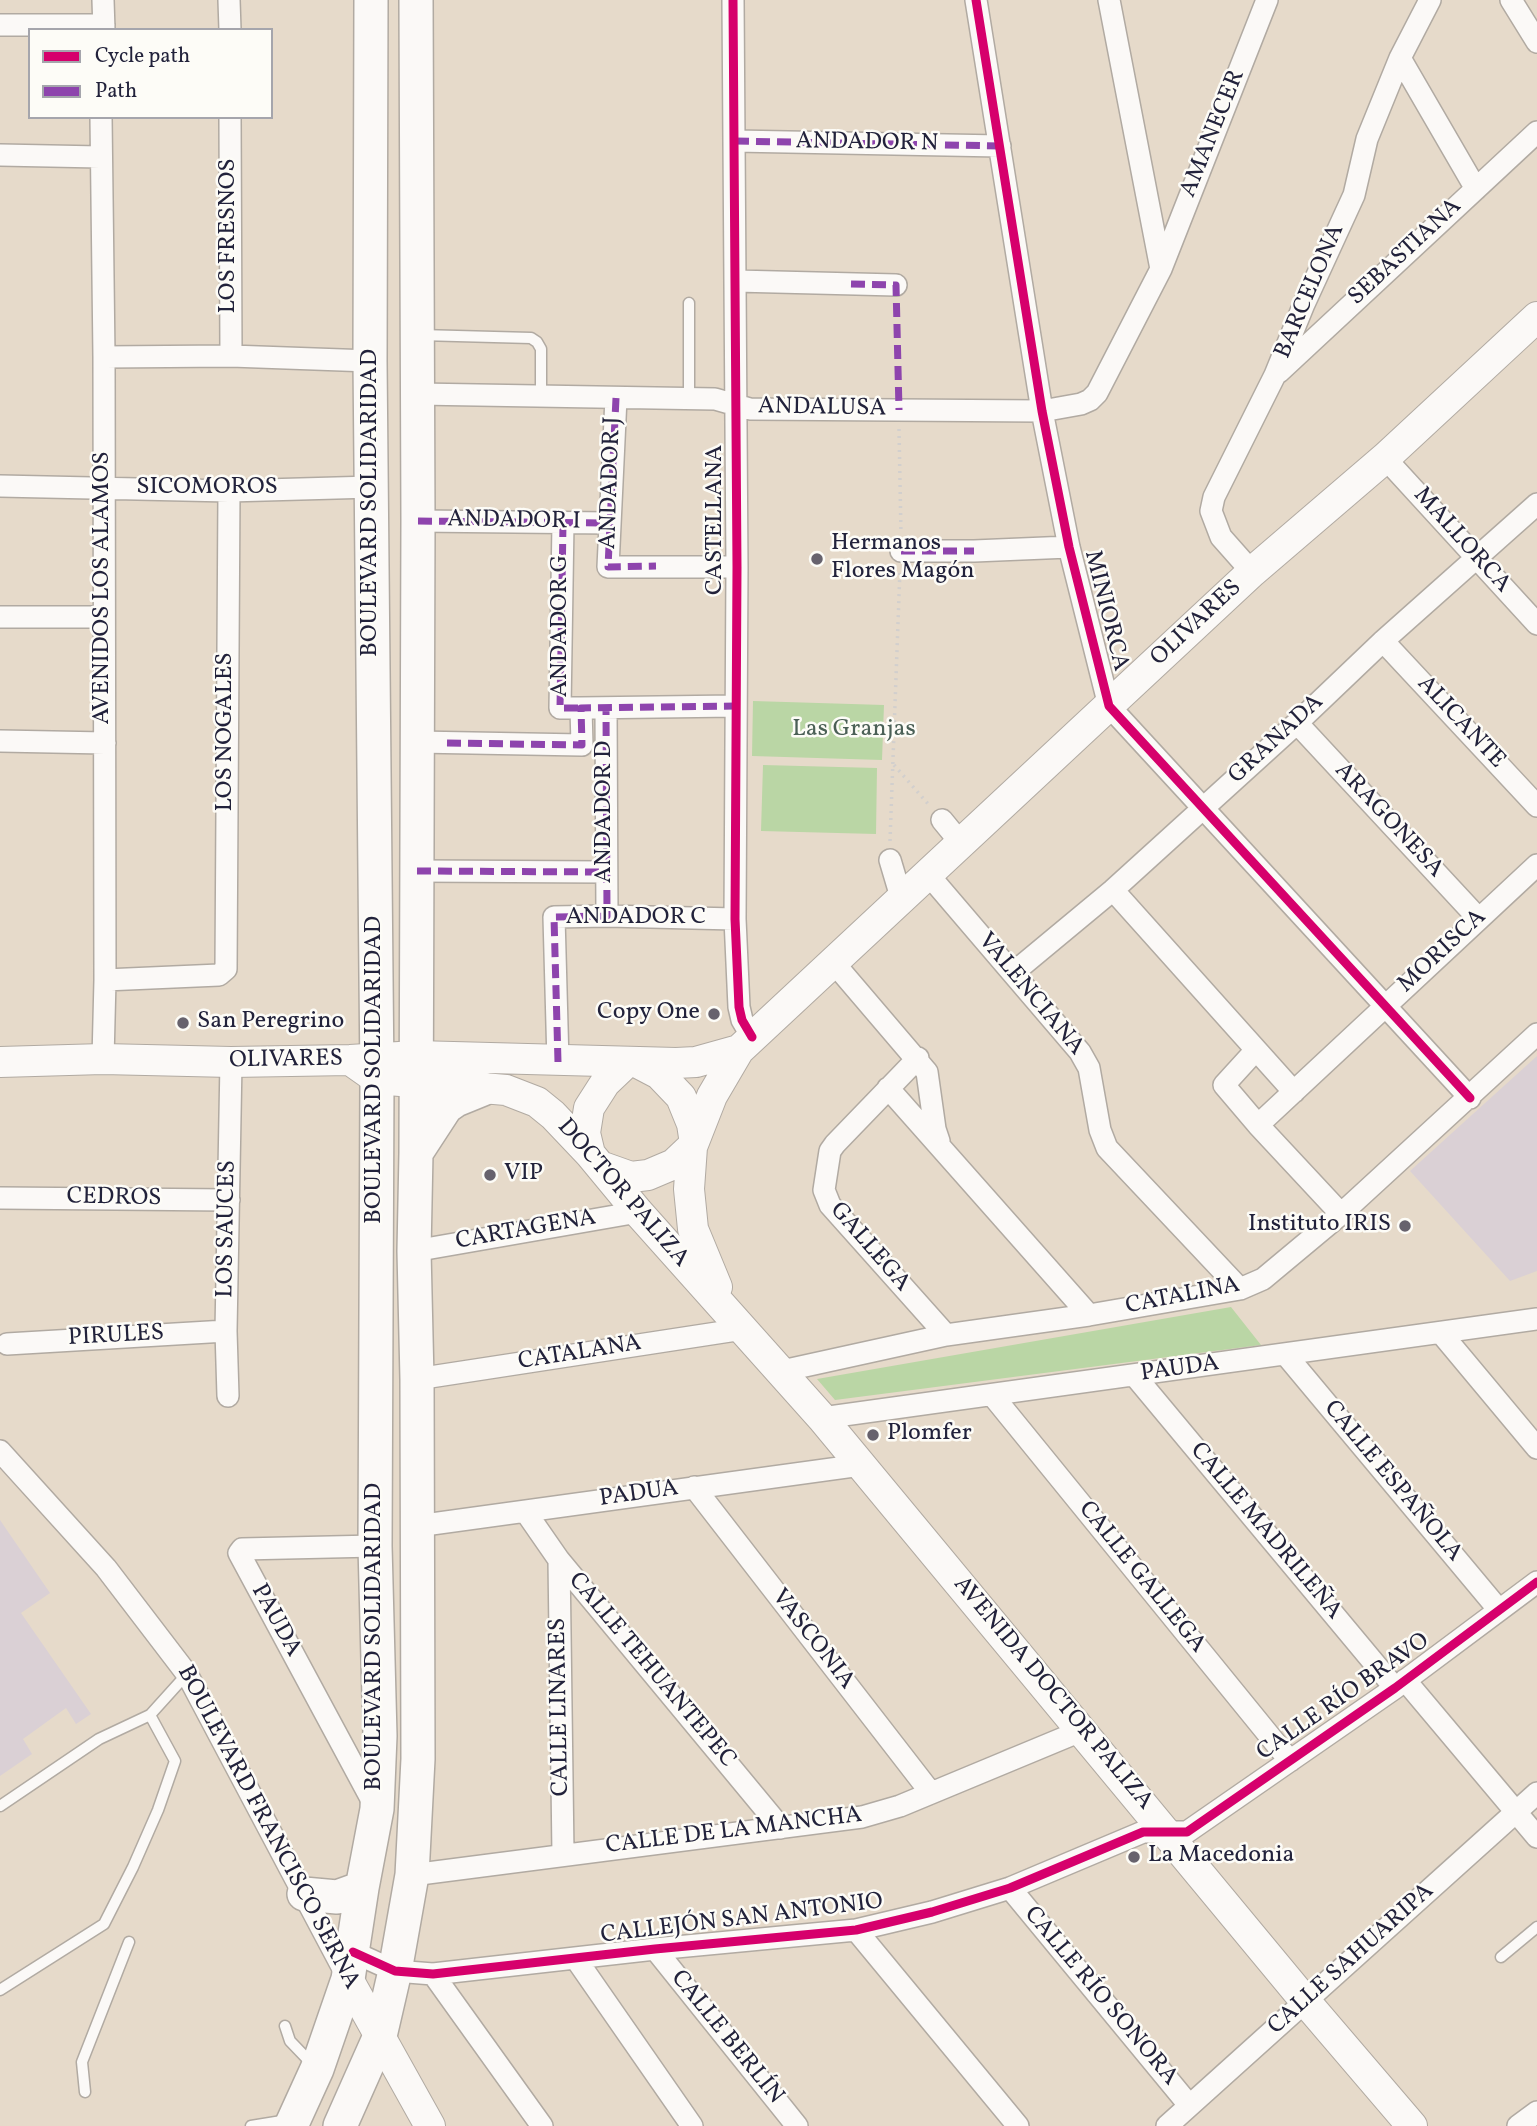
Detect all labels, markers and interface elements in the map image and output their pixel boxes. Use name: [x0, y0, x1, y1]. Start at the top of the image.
legend: [28, 28, 273, 119]
text: Cycle path: [95, 42, 190, 71]
street label: AMANECER: [1175, 66, 1253, 202]
text: Path: [95, 77, 137, 106]
street label: ANDADOR N: [795, 128, 939, 160]
street label: LOS FRESNOS: [216, 158, 244, 314]
street label: SEBASTIANA: [1343, 193, 1469, 313]
street label: BARCELONA: [1270, 221, 1352, 363]
street label: BOULEVARD SOLIDARIDAD: [358, 349, 386, 657]
street label: ANDALUSA: [758, 393, 886, 425]
street label: ANDADOR J: [595, 416, 629, 550]
street label: CASTELLANA: [703, 445, 731, 595]
street label: AVENIDOS LOS ALAMOS: [90, 452, 118, 724]
street label: SICOMOROS: [136, 475, 278, 503]
street label: MALLORCA: [1406, 482, 1516, 600]
street label: ANDADOR I: [447, 506, 581, 538]
place label: Hermanos Flores Magón: [831, 531, 975, 587]
street label: MINIORCA: [1076, 548, 1134, 674]
marker: Hermanos Flores Magón: [809, 551, 825, 567]
street label: ANDADOR G: [548, 555, 576, 697]
street label: OLIVARES: [1146, 575, 1248, 673]
street label: LOS NOGALES: [213, 652, 241, 812]
street label: ALICANTE: [1410, 671, 1510, 775]
street label: GRANADA: [1224, 689, 1330, 791]
park label: Las Granjas: [792, 717, 916, 745]
street label: ANDADOR D: [592, 741, 620, 883]
street label: ARAGONESA: [1327, 757, 1449, 885]
street label: MORISCA: [1393, 904, 1493, 1000]
street label: ANDADOR C: [566, 905, 706, 933]
street label: BOULEVARD SOLIDARIDAD: [362, 916, 390, 1224]
street label: VALENCIANA: [970, 928, 1090, 1062]
place label: Copy One: [597, 1000, 700, 1028]
marker: Copy One: [706, 1006, 722, 1022]
place label: San Peregrino: [197, 1009, 344, 1037]
marker: San Peregrino: [175, 1015, 191, 1031]
street label: OLIVARES: [229, 1046, 343, 1076]
street label: DOCTOR PALIZA: [550, 1114, 694, 1274]
street label: LOS SAUCES: [212, 1160, 244, 1298]
place label: VIP: [504, 1161, 543, 1189]
marker: VIP: [482, 1167, 498, 1183]
street label: CEDROS: [66, 1184, 162, 1214]
street label: GALLEGA: [822, 1198, 916, 1298]
street label: CARTAGENA: [454, 1205, 598, 1257]
place label: Instituto IRIS: [1248, 1212, 1391, 1240]
marker: Instituto IRIS: [1397, 1218, 1413, 1234]
street label: CATALINA: [1123, 1272, 1243, 1322]
street label: PIRULES: [67, 1320, 165, 1354]
street label: CATALANA: [516, 1330, 644, 1378]
street label: PAUDA: [1139, 1350, 1221, 1390]
street label: CALLE ESPAÑOLA: [1316, 1396, 1468, 1568]
place label: Plomfer: [887, 1421, 972, 1449]
marker: Plomfer: [865, 1427, 881, 1443]
street label: CALLE MADRILEÑA: [1183, 1438, 1347, 1626]
street label: PADUA: [598, 1475, 680, 1515]
street label: BOULEVARD SOLIDARIDAD: [362, 1483, 390, 1791]
street label: CALLE GALLEGA: [1071, 1496, 1211, 1660]
street label: CALLE TEHUANTEPEC: [561, 1568, 741, 1774]
street label: AVENIDA DOCTOR PALIZA: [946, 1571, 1158, 1817]
street label: PAUDA: [243, 1580, 307, 1662]
street label: VASCONIA: [764, 1584, 860, 1696]
street label: CALLE LINARES: [545, 1618, 577, 1796]
street label: CALLE RÍO BRAVO: [1252, 1628, 1436, 1768]
street label: BOULEVARD FRANCISCO SERNA: [169, 1661, 365, 1995]
street label: CALLE DE LA MANCHA: [604, 1802, 864, 1862]
place label: La Macedonia: [1148, 1843, 1294, 1871]
marker: La Macedonia: [1126, 1849, 1142, 1865]
street label: CALLE SAHUARIPA: [1263, 1878, 1441, 2042]
street label: CALLEJÓN SAN ANTONIO: [599, 1888, 885, 1952]
street label: CALLE RÍO SONORA: [1017, 1902, 1183, 2092]
street label: CALLE BERLÍN: [663, 1965, 789, 2111]

